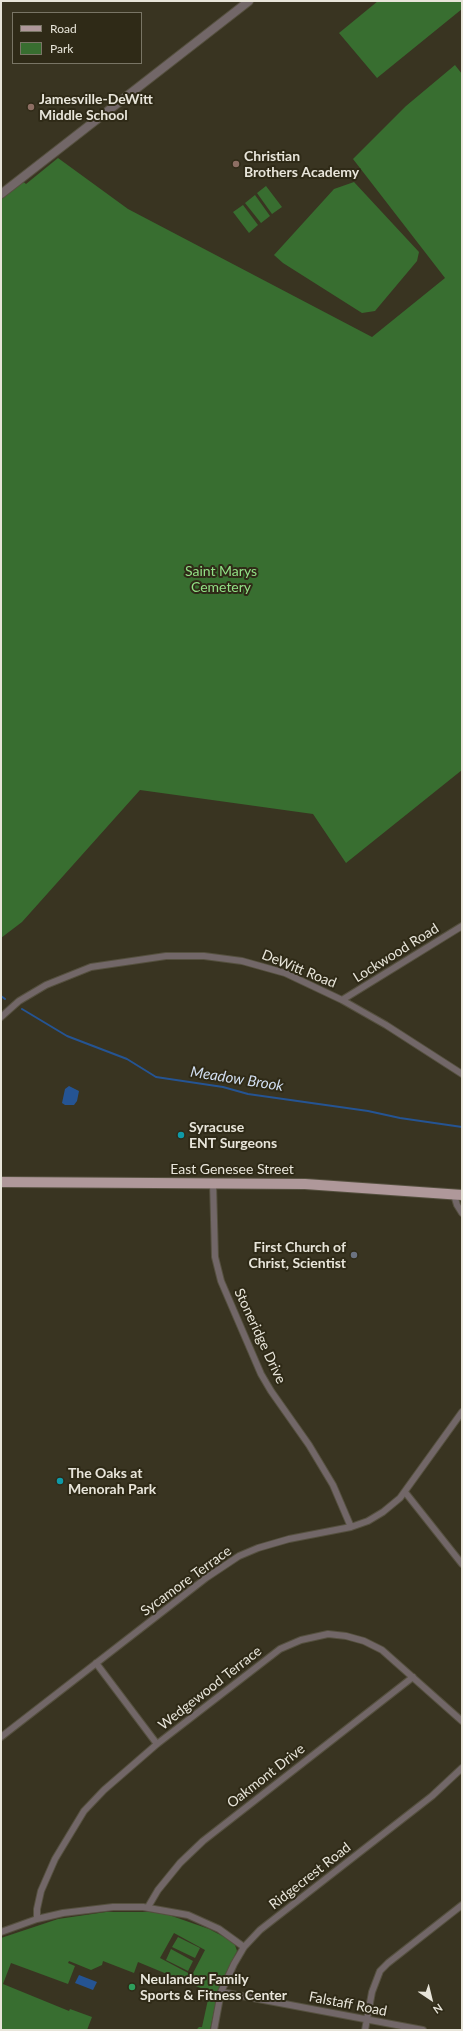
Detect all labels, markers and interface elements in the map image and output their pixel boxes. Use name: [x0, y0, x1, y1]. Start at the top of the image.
legend: [12, 12, 142, 64]
text: Road: [50, 21, 77, 36]
text: Park: [50, 41, 73, 56]
place label: Jamesville-DeWitt Middle School: [39, 91, 153, 124]
marker: Jamesville-DeWitt Middle School: [26, 102, 36, 112]
place label: Christian Brothers Academy: [244, 148, 359, 180]
marker: Christian Brothers Academy: [231, 159, 241, 169]
park label: Saint Marys Cemetery: [185, 563, 257, 596]
street label: Lockwood Road: [350, 920, 442, 986]
street label: DeWitt Road: [259, 946, 339, 992]
water label: Meadow Brook: [189, 1063, 285, 1095]
place label: Syracuse ENT Surgeons: [189, 1119, 277, 1152]
marker: Syracuse ENT Surgeons: [176, 1130, 186, 1140]
street label: East Genesee Street: [170, 1161, 294, 1177]
place label: First Church of Christ, Scientist: [248, 1239, 346, 1272]
marker: First Church of Christ, Scientist: [349, 1250, 359, 1260]
street label: Stoneridge Drive: [231, 1286, 289, 1386]
place label: The Oaks at Menorah Park: [68, 1465, 156, 1498]
marker: The Oaks at Menorah Park: [55, 1476, 65, 1486]
street label: Sycamore Terrace: [137, 1542, 235, 1620]
street label: Wedgewood Terrace: [155, 1642, 265, 1734]
street label: Oakmont Drive: [224, 1740, 308, 1812]
street label: Ridgecrest Road: [266, 1839, 354, 1913]
place label: Neulander Family Sports & Fitness Center: [140, 1971, 287, 2004]
north arrow: [411, 1979, 451, 2019]
marker: Neulander Family Sports & Fitness Center: [127, 1982, 137, 1992]
street label: Falstaff Road: [308, 1988, 388, 2020]
text: N: [431, 2001, 445, 2017]

